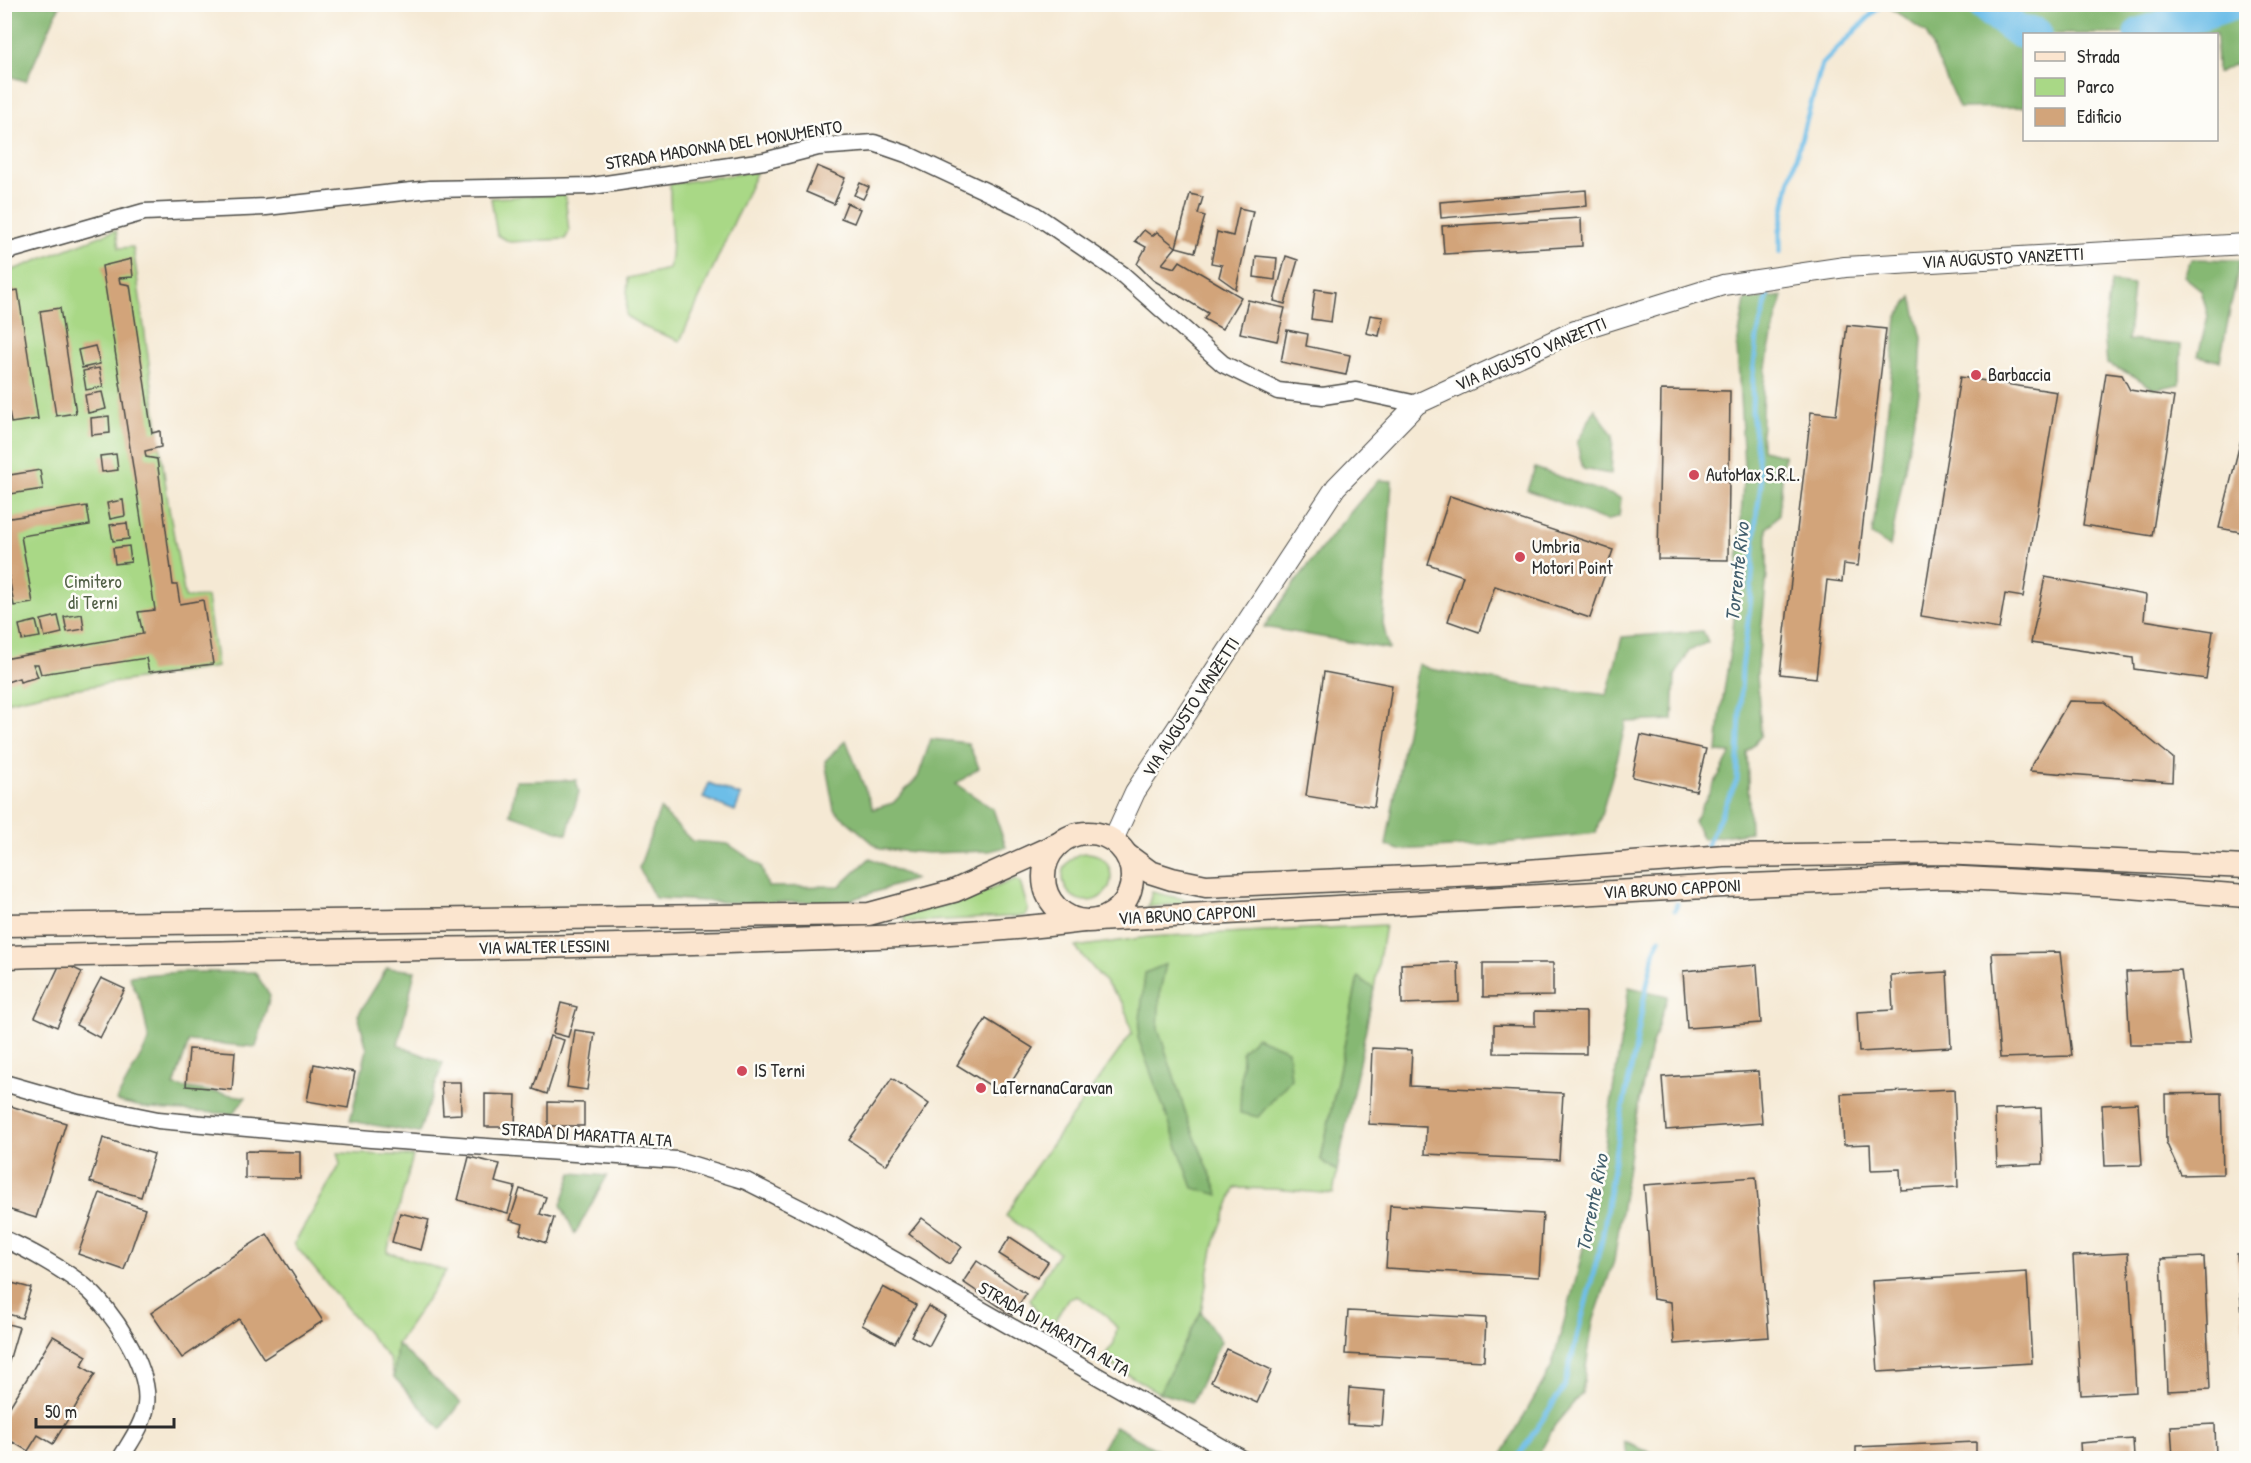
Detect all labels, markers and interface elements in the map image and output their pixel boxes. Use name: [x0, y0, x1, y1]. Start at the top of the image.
legend: [2023, 33, 2218, 141]
text: Strada: [2077, 44, 2120, 69]
text: Parco: [2077, 74, 2114, 99]
text: Edificio: [2077, 104, 2121, 129]
street label: STRADA MADONNA DEL MONUMENTO: [604, 113, 844, 176]
street label: VIA AUGUSTO VANZETTI: [1921, 241, 2085, 274]
street label: VIA AUGUSTO VANZETTI: [1451, 310, 1610, 397]
place label: Barbaccia: [1988, 362, 2051, 387]
marker: Barbaccia: [1969, 368, 1983, 382]
place label: AutoMax S.R.L.: [1706, 462, 1800, 487]
marker: AutoMax S.R.L.: [1687, 468, 1701, 482]
water label: Torrente Rivo: [1718, 519, 1755, 623]
place label: Umbria Motori Point: [1532, 534, 1614, 580]
marker: Umbria Motori Point: [1513, 550, 1527, 564]
park label: Cimitero di Terni: [64, 569, 122, 615]
street label: VIA AUGUSTO VANZETTI: [1136, 632, 1245, 781]
street label: VIA BRUNO CAPPONI: [1602, 872, 1742, 905]
street label: VIA BRUNO CAPPONI: [1117, 898, 1257, 931]
street label: VIA WALTER LESSINI: [478, 933, 610, 960]
place label: IS Terni: [754, 1058, 805, 1083]
marker: IS Terni: [735, 1064, 749, 1078]
place label: LaTernanaCaravan: [993, 1075, 1113, 1100]
marker: LaTernanaCaravan: [974, 1081, 988, 1095]
street label: STRADA DI MARATTA ALTA: [501, 1116, 673, 1153]
water label: Torrente Rivo: [1569, 1150, 1615, 1254]
street label: STRADA DI MARATTA ALTA: [974, 1275, 1135, 1382]
scale bar: [36, 1391, 174, 1429]
text: 50 m: [45, 1399, 77, 1424]

